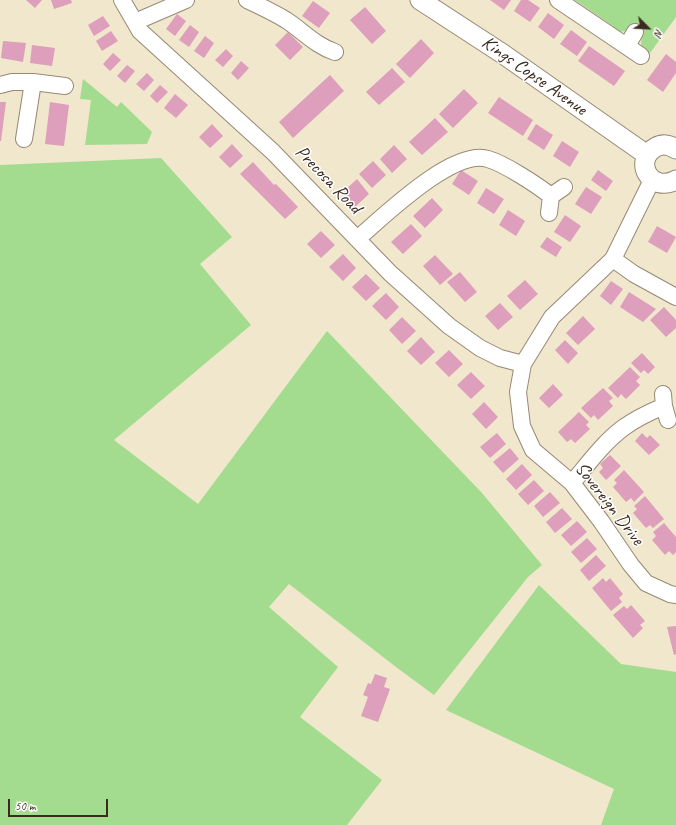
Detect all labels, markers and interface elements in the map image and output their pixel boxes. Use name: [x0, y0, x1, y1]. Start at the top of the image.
north arrow: [628, 8, 668, 48]
text: N: [651, 27, 667, 39]
street label: Kings Copse Avenue: [477, 31, 591, 121]
street label: Precosa Road: [290, 141, 366, 219]
street label: Sovereign Drive: [570, 458, 648, 550]
scale bar: [10, 791, 110, 817]
text: 50 m: [15, 798, 35, 814]

